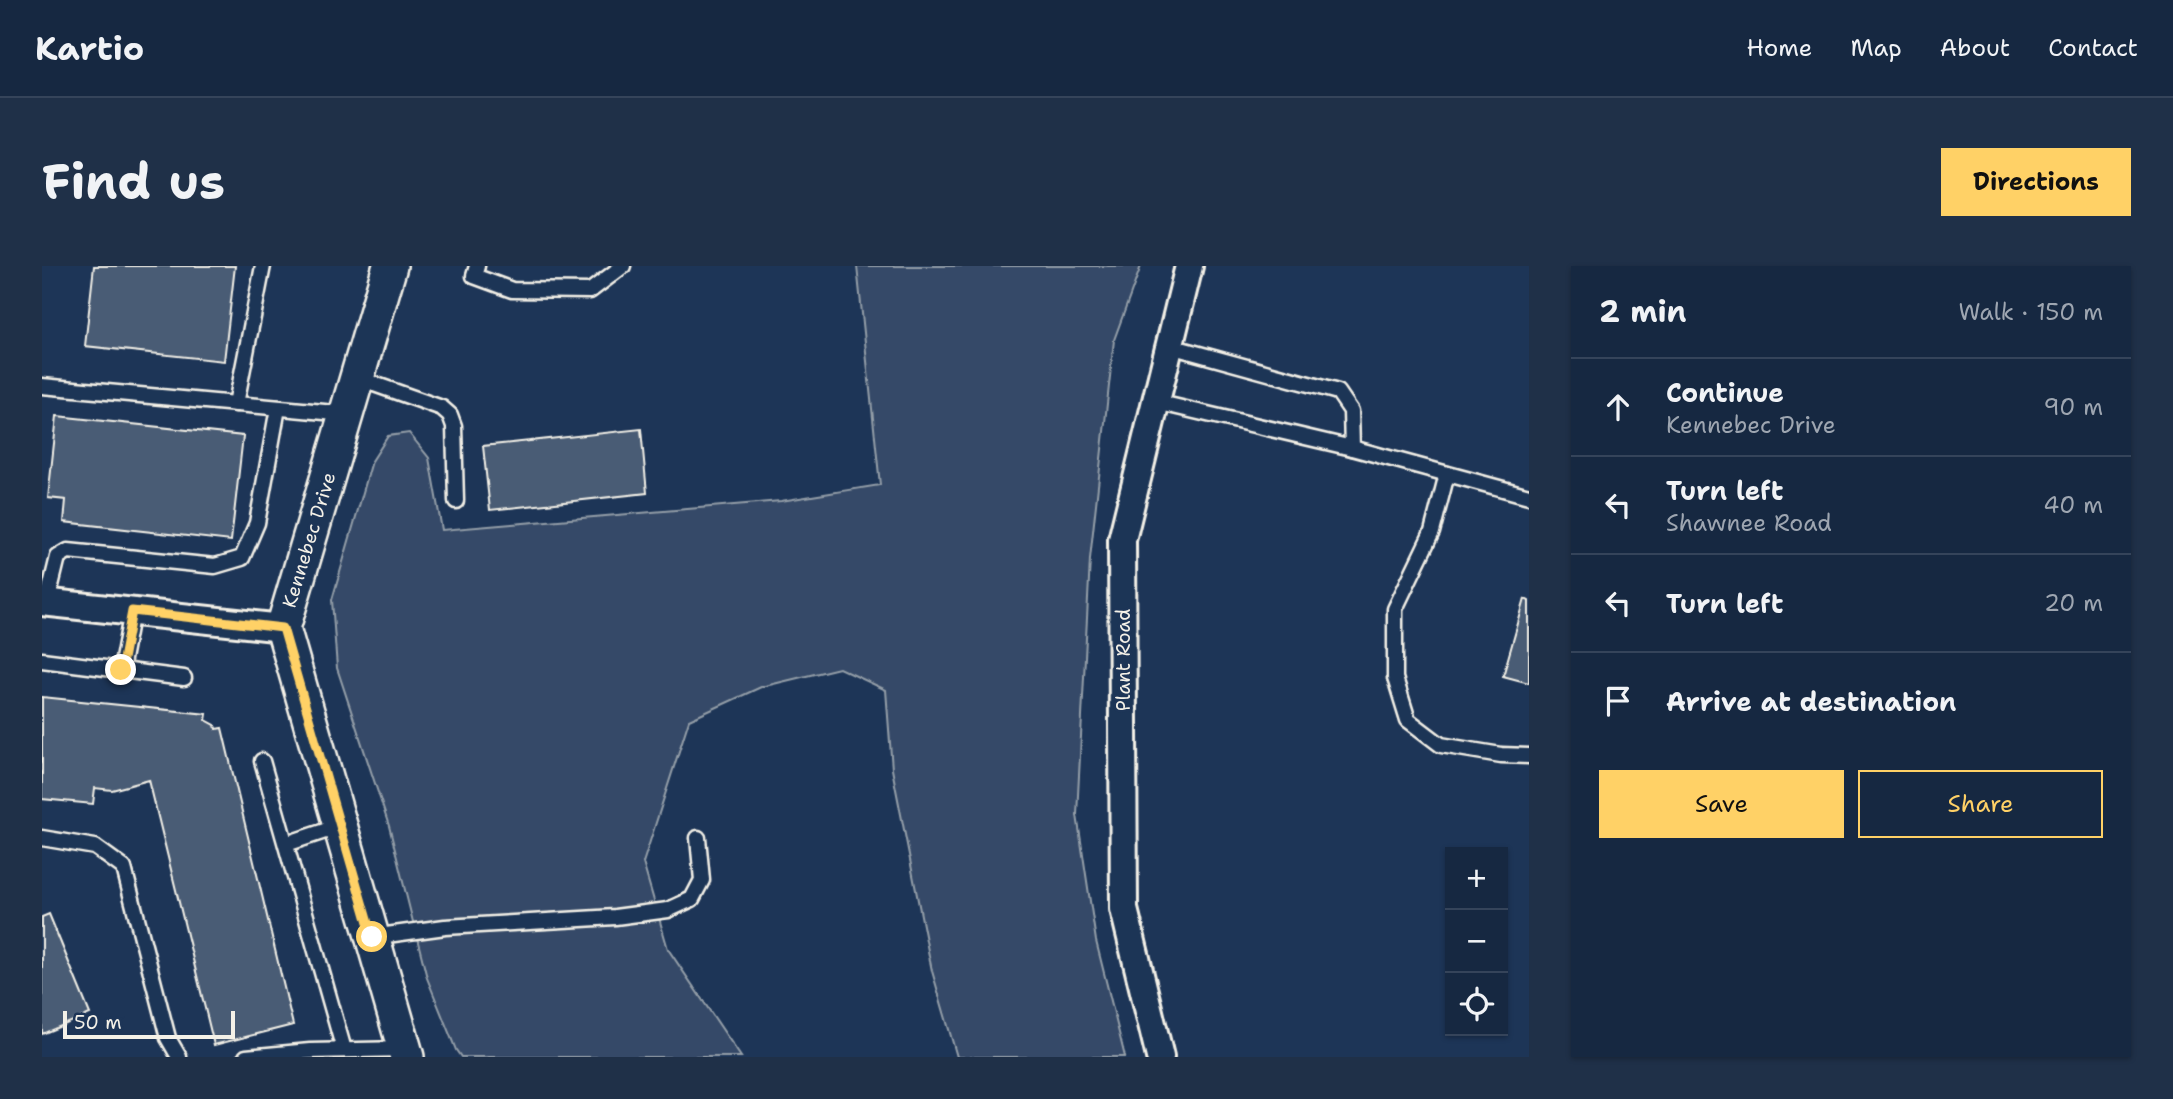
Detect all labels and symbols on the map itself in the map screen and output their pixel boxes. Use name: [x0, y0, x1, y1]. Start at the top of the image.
street label: Kennebec Drive: [277, 469, 341, 611]
street label: Plant Road: [1111, 609, 1136, 711]
route end: [105, 654, 136, 685]
route start: [356, 921, 387, 952]
scale bar: [63, 1008, 234, 1040]

